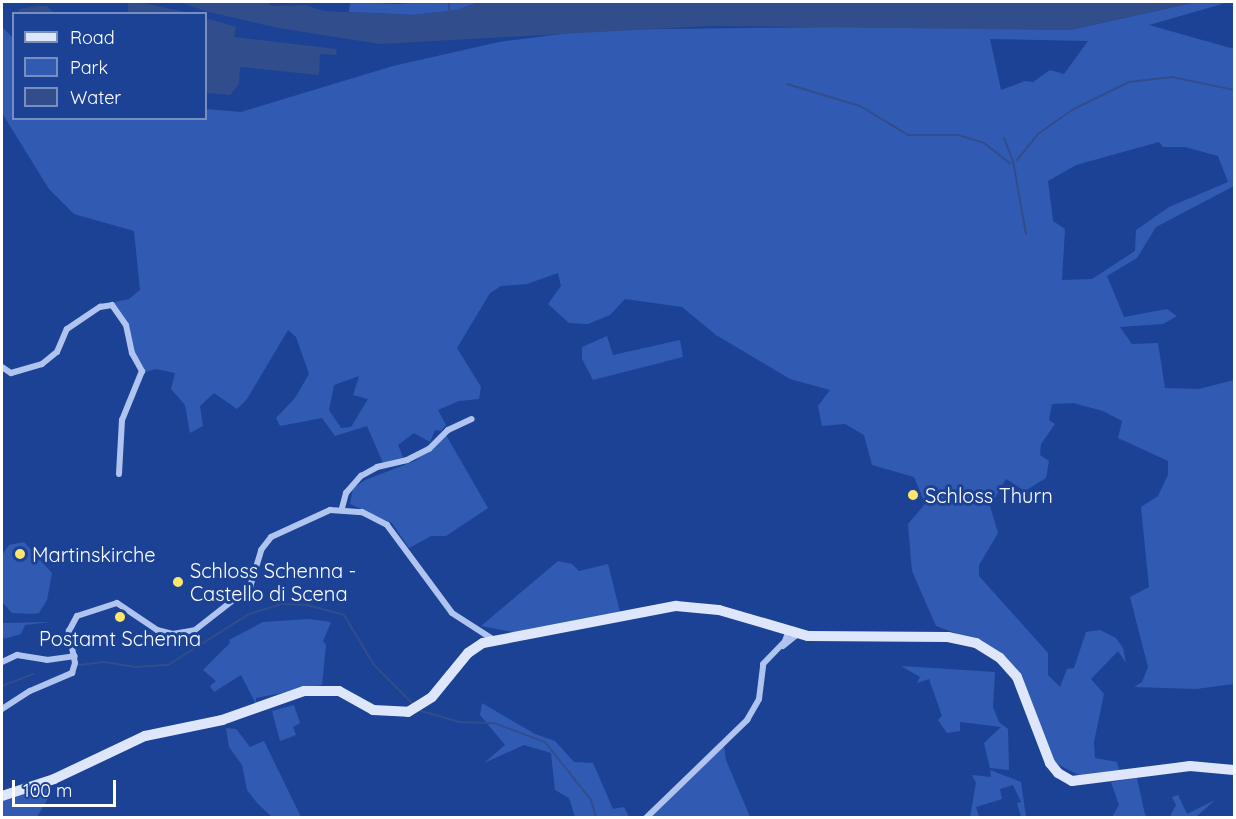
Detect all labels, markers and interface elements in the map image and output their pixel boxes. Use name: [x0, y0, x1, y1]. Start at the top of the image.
legend: [12, 12, 207, 120]
text: Road: [70, 26, 115, 49]
text: Park: [70, 56, 108, 79]
text: Water: [70, 86, 121, 109]
place label: Schloss Thurn: [925, 483, 1053, 507]
marker: Schloss Thurn: [906, 488, 920, 502]
place label: Martinskirche: [32, 542, 156, 566]
marker: Martinskirche: [13, 547, 27, 561]
place label: Schloss Schenna - Castello di Scena: [190, 558, 356, 605]
marker: Schloss Schenna - Castello di Scena: [171, 575, 185, 589]
marker: Postamt Schenna: [113, 610, 127, 624]
place label: Postamt Schenna: [39, 626, 201, 650]
scale bar: [15, 768, 118, 806]
text: 100 m: [23, 779, 72, 802]

